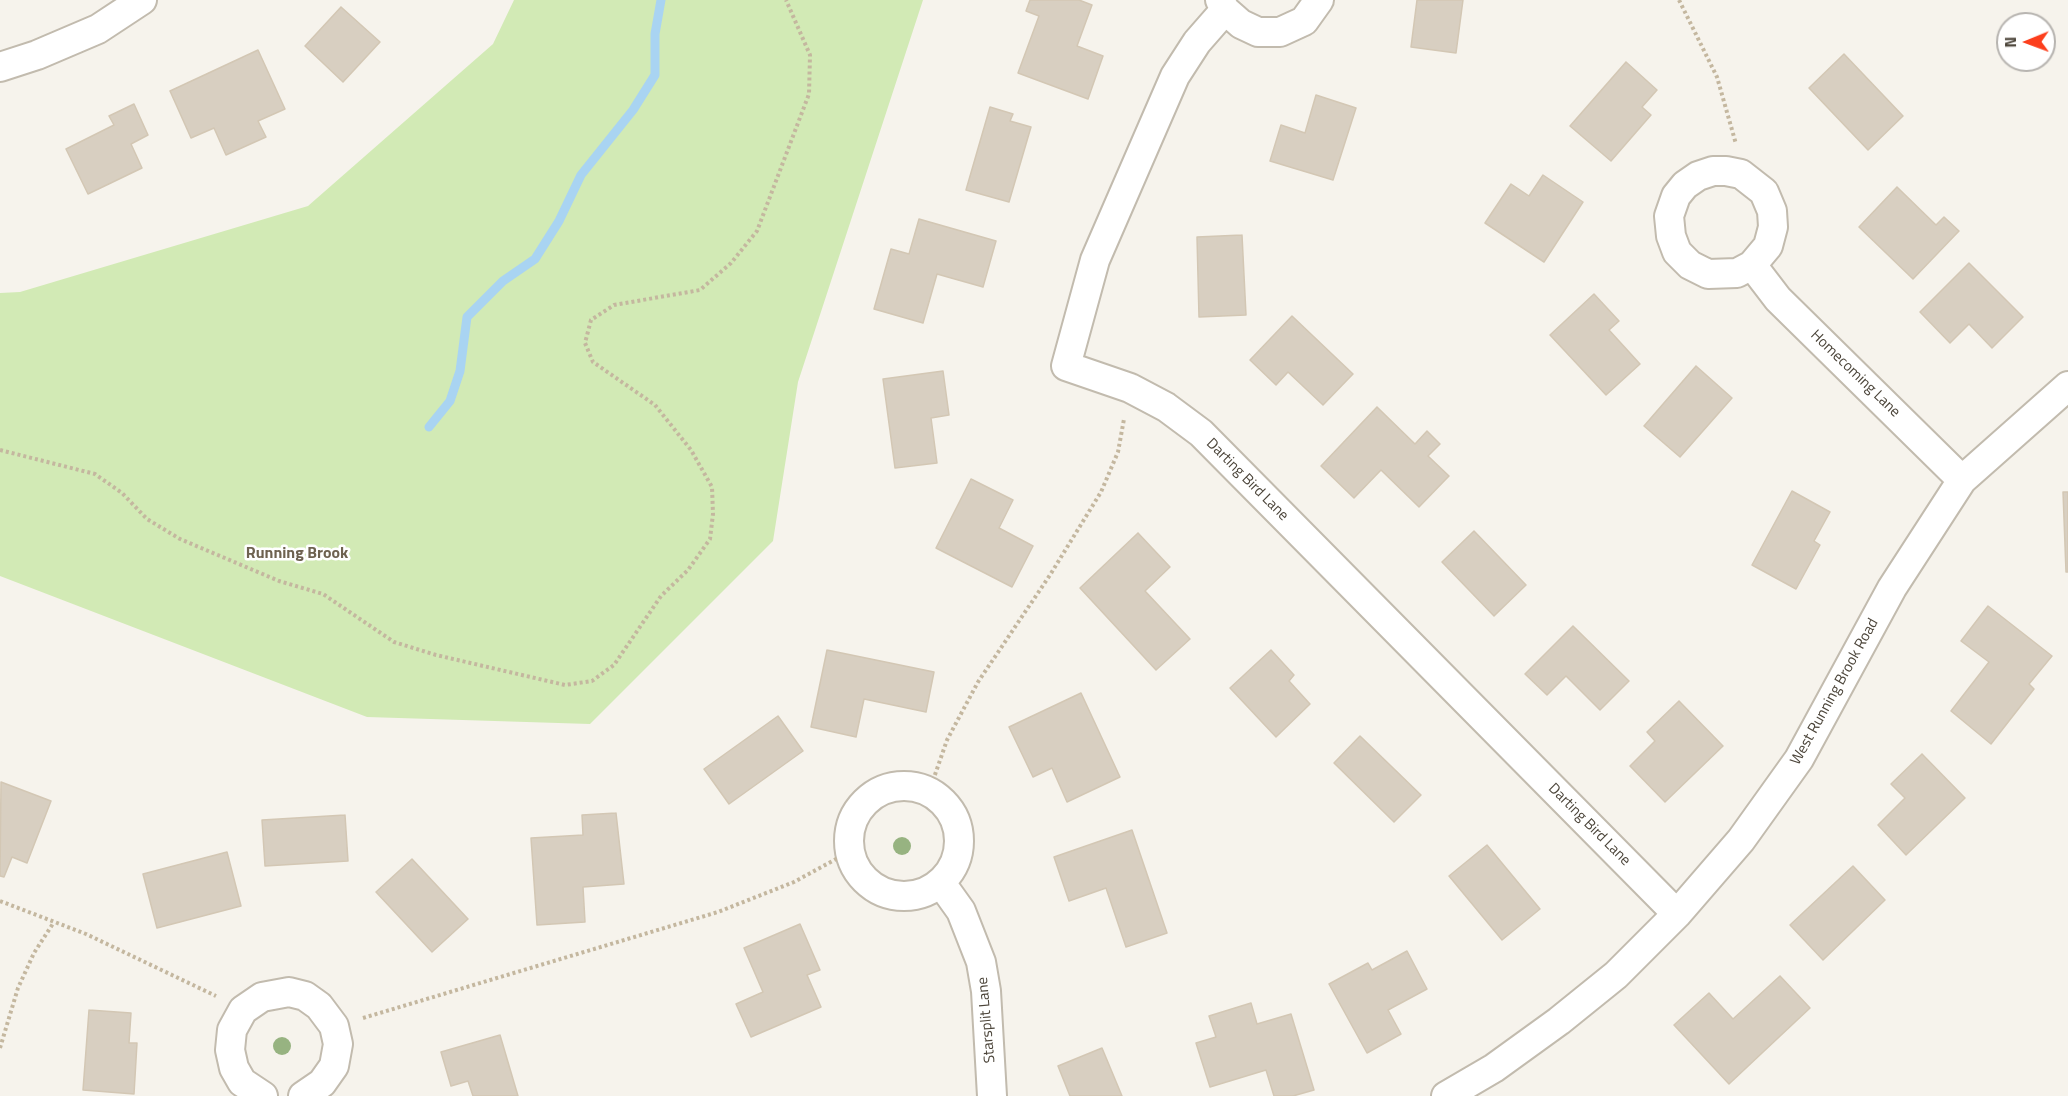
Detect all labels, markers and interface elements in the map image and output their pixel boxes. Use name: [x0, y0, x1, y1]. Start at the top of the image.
north arrow: [1996, 12, 2056, 72]
text: N: [1998, 37, 2022, 48]
street label: Homecoming Lane: [1806, 327, 1904, 421]
street label: Darting Bird Lane: [1202, 435, 1292, 525]
district label: Running Brook: [246, 544, 348, 564]
street label: West Running Brook Road: [1787, 616, 1883, 768]
street label: Darting Bird Lane: [1544, 780, 1634, 870]
street label: Starsplit Lane: [974, 976, 1000, 1064]

